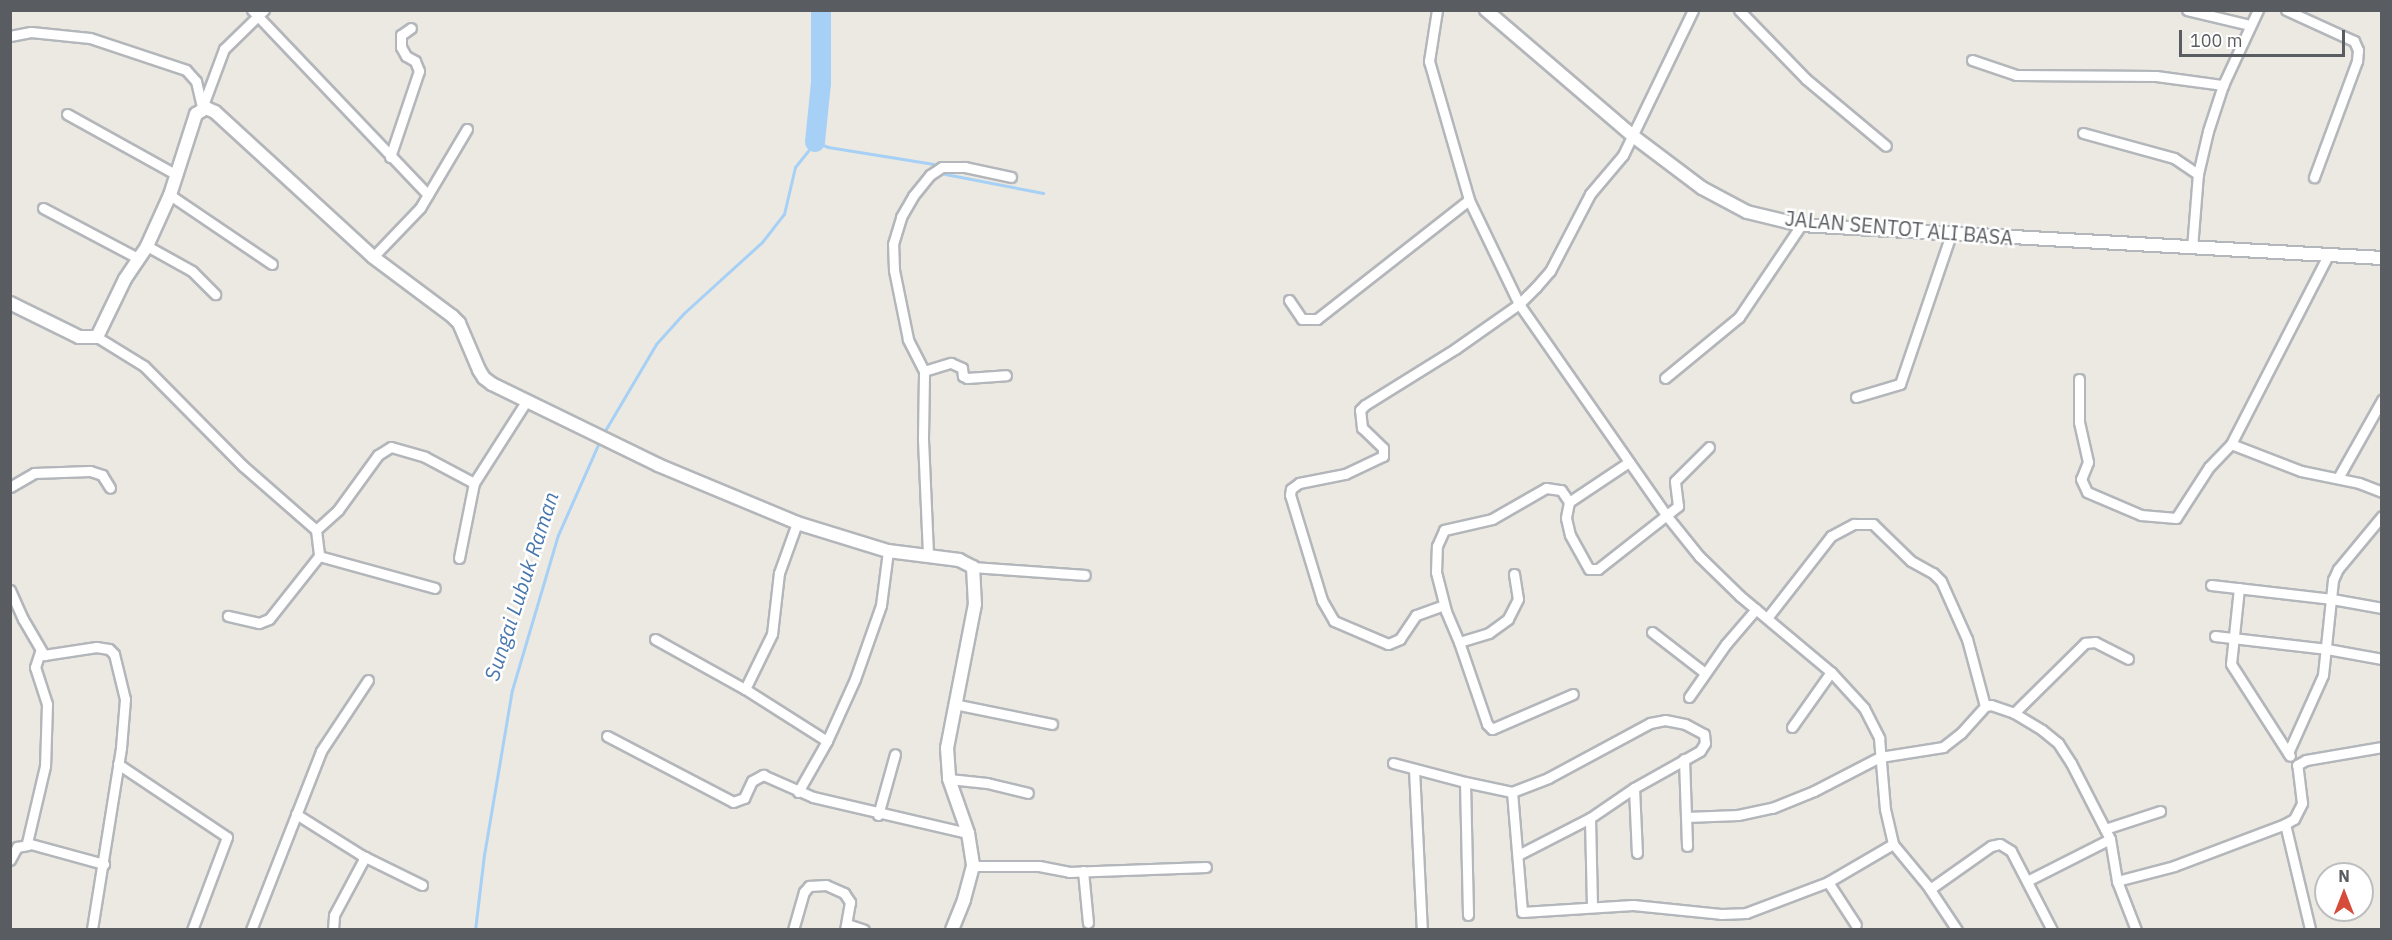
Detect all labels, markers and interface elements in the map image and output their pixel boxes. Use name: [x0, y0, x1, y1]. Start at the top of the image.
scale bar: [2182, 18, 2348, 56]
text: 100 m: [2190, 29, 2242, 52]
street label: JALAN SENTOT ALI BASA: [1784, 206, 2014, 250]
water label: Sungai Lubuk Raman: [479, 488, 563, 684]
north arrow: [2314, 862, 2374, 922]
text: N: [2338, 866, 2350, 886]

